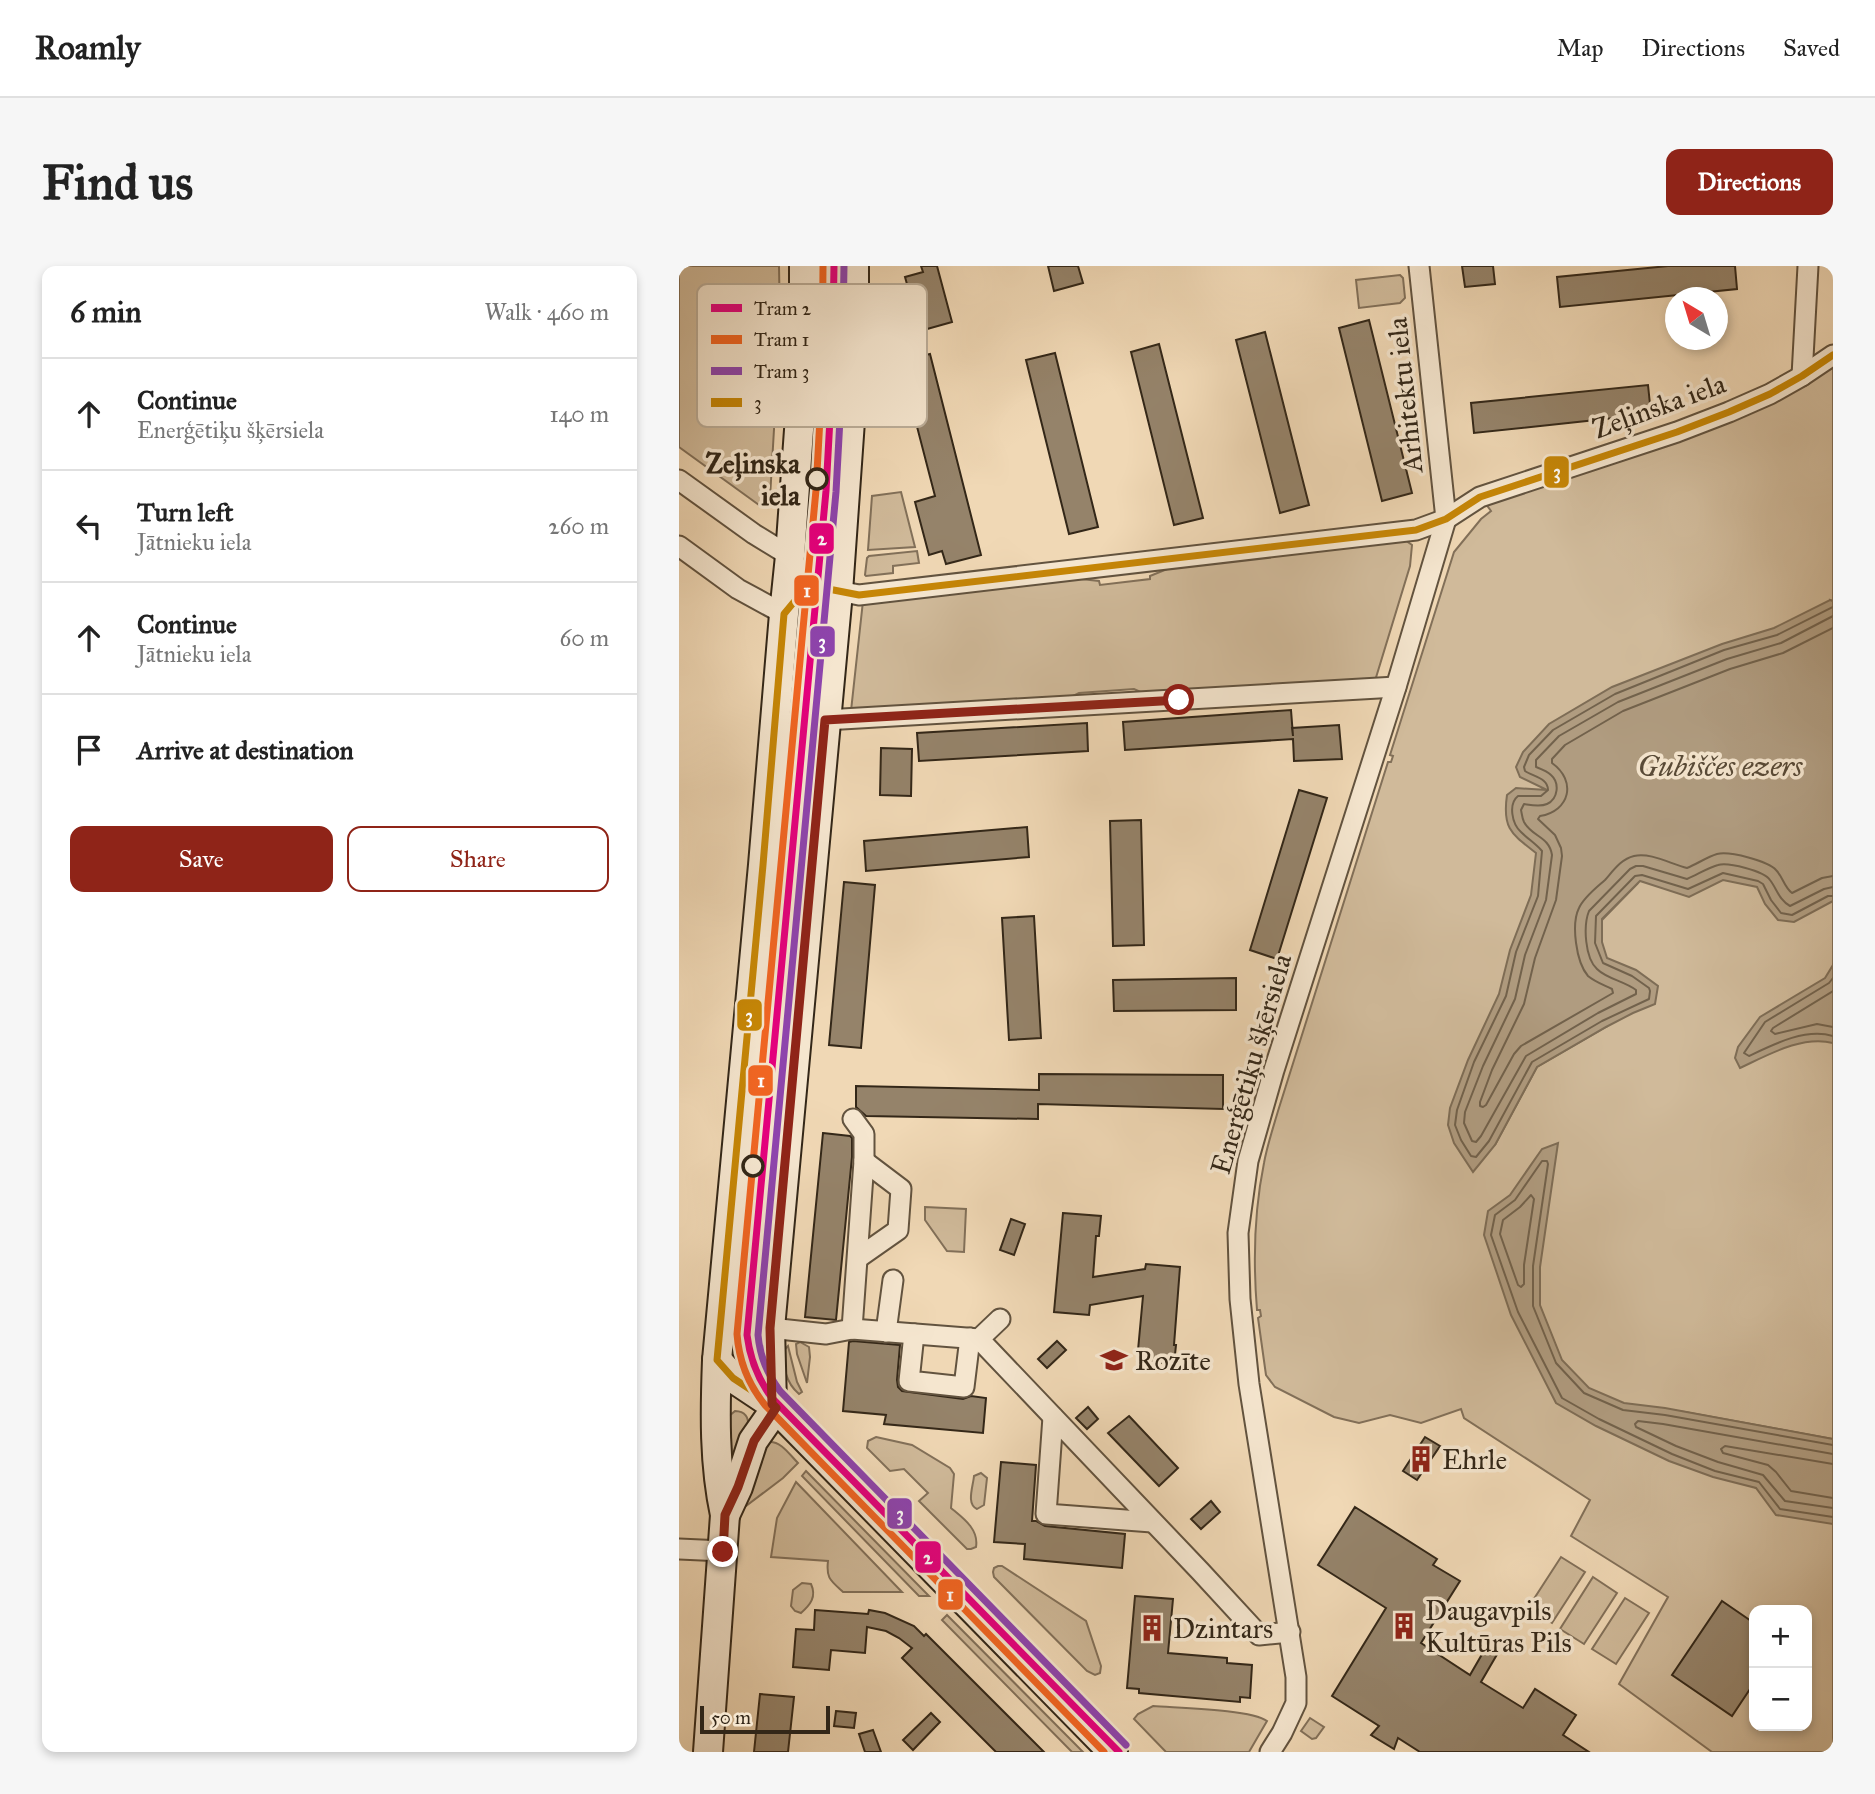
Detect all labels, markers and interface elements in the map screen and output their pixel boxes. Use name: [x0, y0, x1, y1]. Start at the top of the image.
text: Roamly: [35, 28, 140, 68]
text: Map: [1557, 33, 1604, 63]
text: Directions: [1642, 33, 1745, 63]
text: Saved: [1783, 33, 1840, 63]
button: Directions: [1666, 149, 1833, 215]
text: Find us: [42, 153, 193, 212]
legend: [697, 284, 927, 427]
north arrow: [1665, 287, 1728, 350]
text: 6 min: [70, 294, 142, 330]
text: Tram 2: [754, 297, 812, 320]
text: Walk · 460 m: [484, 298, 609, 326]
street label: Arhitektu iela: [1379, 315, 1431, 475]
text: Tram 1: [754, 328, 809, 351]
text: Tram 3: [754, 360, 809, 383]
street label: Zeļinska iela: [1588, 366, 1731, 446]
text: Continue: [137, 384, 237, 416]
text: 3: [754, 391, 762, 414]
icon: ahead: [70, 395, 108, 433]
text: 140 m: [549, 400, 609, 428]
text: Enerģētiķu šķērsiela: [137, 416, 324, 444]
place label: Zeļinska iela: [705, 446, 801, 513]
line badge: 3: [1543, 455, 1570, 489]
text: 3: [1553, 460, 1561, 484]
marker: Zeļinska iela: [806, 468, 828, 490]
text: Turn left: [137, 496, 233, 528]
icon: left: [70, 507, 108, 545]
text: 260 m: [548, 512, 609, 540]
line badge: 2: [808, 522, 835, 555]
text: 2: [817, 527, 827, 550]
text: Jātnieku iela: [137, 528, 251, 556]
line badge: 1: [793, 574, 820, 607]
text: 1: [803, 579, 811, 602]
text: Continue: [137, 608, 237, 640]
icon: ahead: [70, 619, 108, 657]
text: 60 m: [560, 624, 609, 652]
line badge: 3: [809, 625, 836, 658]
text: 3: [818, 630, 826, 654]
text: Jātnieku iela: [137, 640, 251, 668]
route start: [1163, 684, 1194, 715]
icon: arrive: [70, 731, 108, 769]
text: Arrive at destination: [137, 734, 354, 766]
water label: Gubiščes ezers: [1637, 748, 1804, 784]
button: Save: [70, 826, 333, 892]
button: Share: [347, 826, 609, 892]
street label: Enerģētiķu šķērsiela: [1203, 950, 1299, 1178]
line badge: 3: [736, 998, 763, 1032]
text: 3: [745, 1004, 753, 1028]
line badge: 1: [747, 1064, 774, 1097]
text: 1: [757, 1069, 765, 1092]
unlabelled marker: [742, 1155, 764, 1177]
place label: Rozīte: [1135, 1343, 1211, 1378]
school or university icon: Rozīte: [1099, 1345, 1129, 1375]
place label: Ehrle: [1442, 1442, 1507, 1477]
building icon: Ehrle: [1406, 1444, 1436, 1474]
line badge: 3: [886, 1497, 913, 1530]
text: 3: [896, 1502, 904, 1526]
route end: [707, 1536, 738, 1567]
line badge: 2: [914, 1540, 942, 1574]
text: 2: [923, 1546, 933, 1569]
line badge: 1: [937, 1578, 964, 1611]
text: 1: [946, 1583, 954, 1606]
place label: Daugavpils Kultūras Pils: [1425, 1593, 1572, 1660]
map controls: [1749, 1605, 1812, 1731]
button: +: [1749, 1605, 1812, 1668]
place label: Dzintars: [1173, 1611, 1273, 1646]
building icon: Daugavpils Kultūras Pils: [1389, 1611, 1419, 1641]
building icon: Dzintars: [1137, 1613, 1167, 1643]
button: −: [1749, 1668, 1812, 1731]
scale bar: [700, 1703, 829, 1735]
text: 50 m: [711, 1706, 751, 1729]

